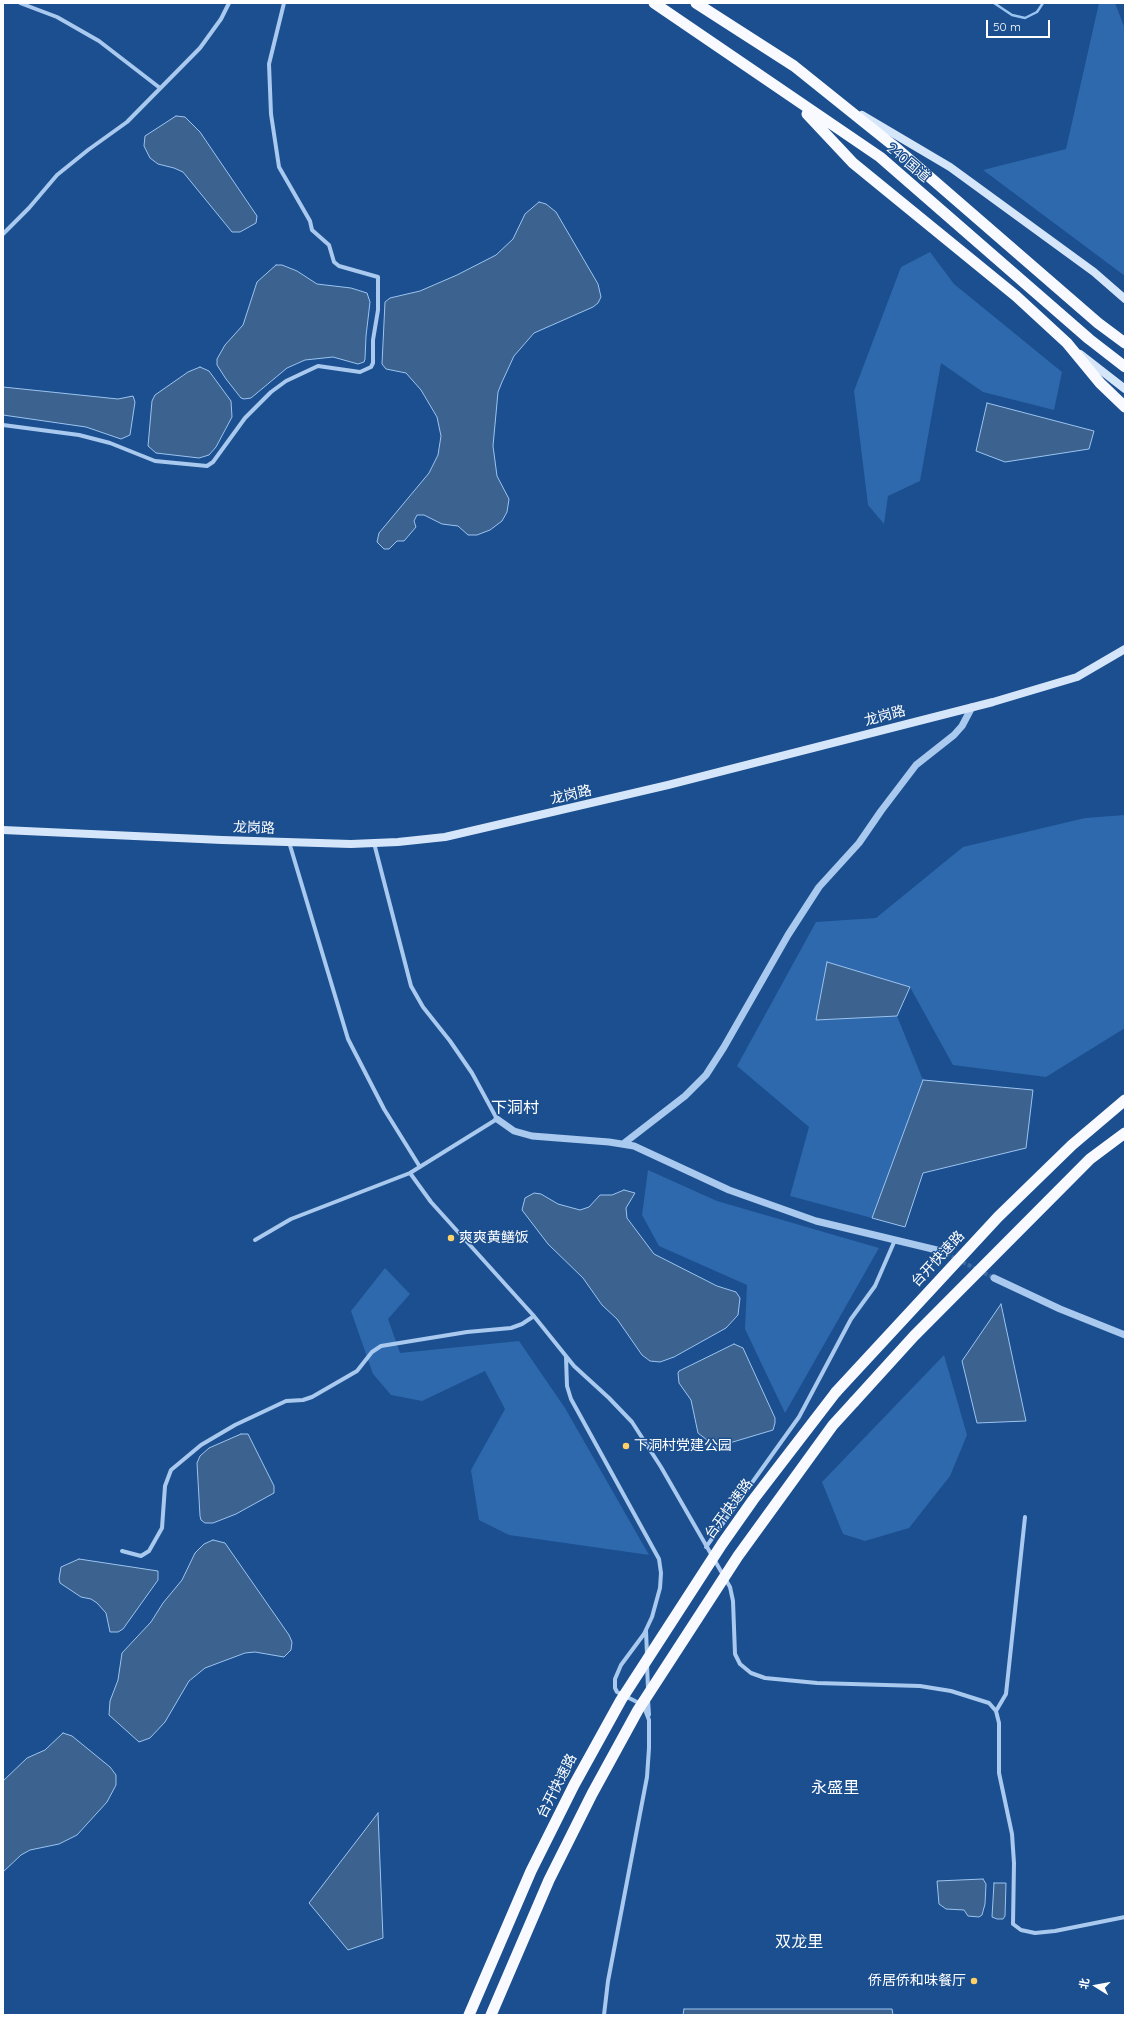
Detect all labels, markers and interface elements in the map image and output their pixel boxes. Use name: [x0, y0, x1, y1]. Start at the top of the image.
scale bar: [988, 12, 1052, 38]
text: 50 m: [993, 19, 1021, 34]
street label: 240国道: [883, 140, 933, 186]
street label: 龙岗路: [863, 702, 907, 730]
street label: 龙岗路: [549, 782, 593, 808]
street label: 龙岗路: [233, 819, 275, 837]
district label: 下洞村: [491, 1098, 539, 1118]
street label: 台开快速路: [908, 1228, 968, 1290]
place label: 爽爽黄鳝饭: [459, 1230, 529, 1246]
marker: 爽爽黄鳝饭: [446, 1233, 456, 1243]
place label: 下洞村党建公园: [634, 1438, 732, 1454]
marker: 下洞村党建公园: [621, 1441, 631, 1451]
street label: 台开快速路: [702, 1476, 756, 1542]
street label: 台开快速路: [534, 1751, 580, 1821]
district label: 永盛里: [811, 1778, 859, 1798]
district label: 双龙里: [775, 1932, 823, 1952]
north arrow: [1076, 1966, 1116, 2006]
place label: 侨居侨和味餐厅: [868, 1973, 966, 1989]
marker: 侨居侨和味餐厅: [969, 1976, 979, 1986]
text: 北: [1076, 1977, 1092, 1990]

